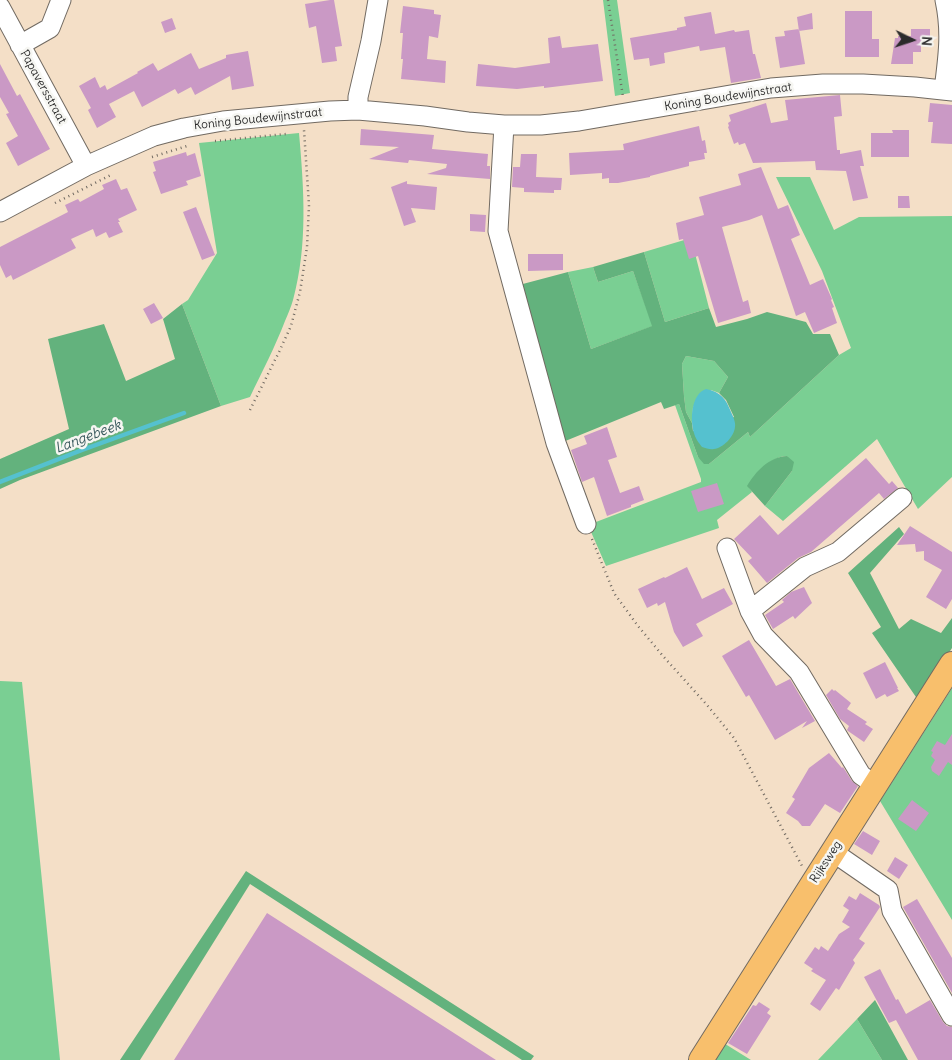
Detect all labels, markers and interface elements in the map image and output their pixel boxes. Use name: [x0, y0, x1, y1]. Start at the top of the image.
north arrow: [887, 15, 937, 65]
text: N: [918, 36, 936, 47]
street label: Papaversstraat: [17, 48, 69, 126]
street label: Koning Boudewijnstraat: [663, 80, 793, 114]
street label: Koning Boudewijnstraat: [193, 105, 323, 133]
water label: Langebeek: [53, 417, 123, 457]
street label: Rijksweg: [807, 838, 845, 886]

